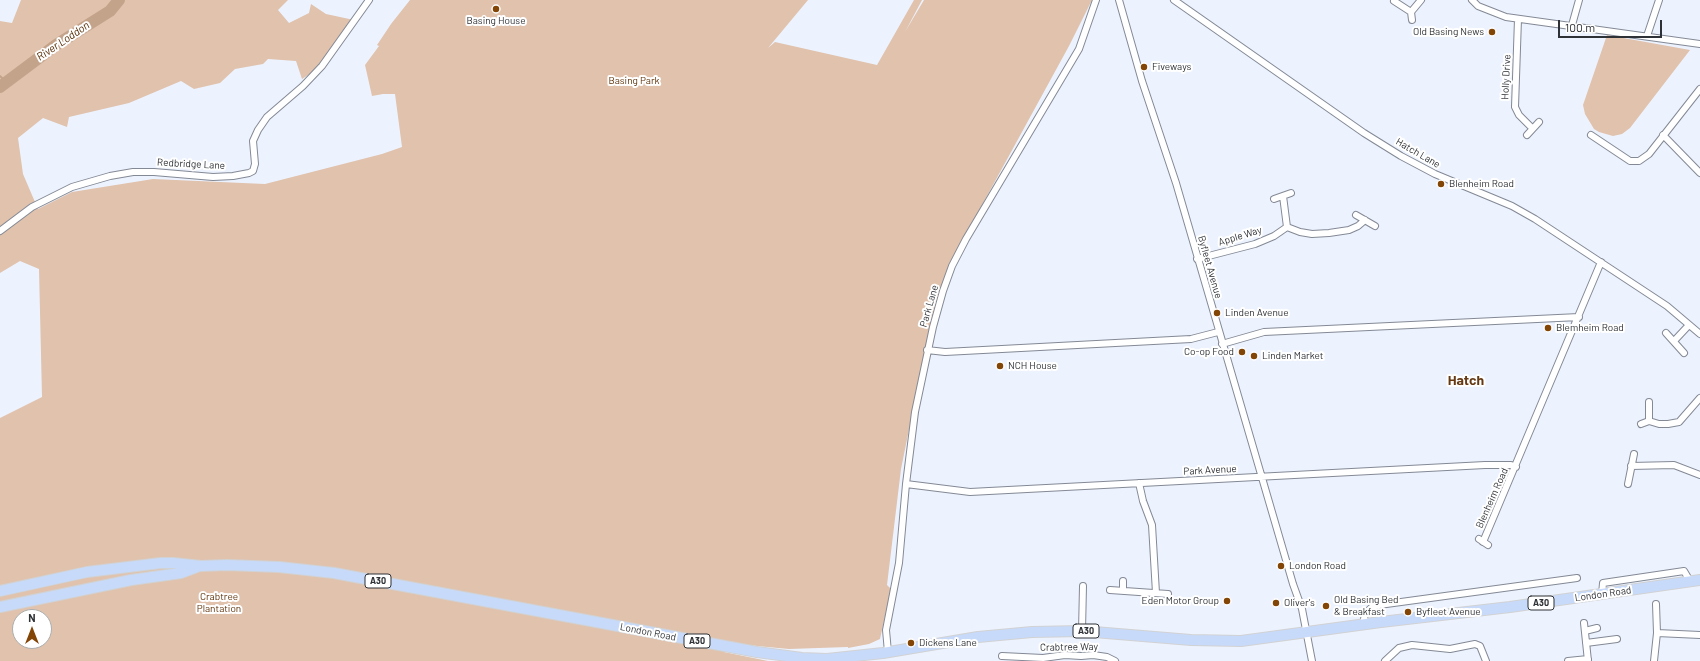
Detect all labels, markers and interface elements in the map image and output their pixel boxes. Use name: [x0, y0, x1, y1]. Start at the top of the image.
marker: Basing House: [491, 4, 501, 14]
scale bar: [1560, 12, 1664, 38]
place label: Basing House: [467, 15, 525, 27]
water label: River Loddon: [34, 18, 92, 64]
text: 100 m: [1565, 20, 1595, 34]
place label: Old Basing News: [1413, 26, 1484, 38]
marker: Old Basing News: [1487, 27, 1497, 37]
street label: Holly Drive: [1499, 54, 1513, 100]
place label: Fiveways: [1152, 61, 1191, 73]
marker: Fiveways: [1139, 62, 1149, 72]
park label: Basing Park: [608, 75, 660, 87]
street label: Hatch Lane: [1394, 136, 1442, 170]
street label: Redbridge Lane: [157, 156, 225, 172]
place label: Blenheim Road: [1449, 178, 1514, 190]
marker: Blenheim Road: [1436, 179, 1446, 189]
street label: Apple Way: [1217, 224, 1263, 248]
street label: Byfleet Avenue: [1195, 234, 1225, 300]
street label: Park Lane: [917, 284, 941, 328]
place label: Linden Avenue: [1225, 307, 1289, 319]
marker: Linden Avenue: [1212, 308, 1222, 318]
place label: Blemheim Road: [1556, 322, 1624, 334]
marker: Blemheim Road: [1543, 323, 1553, 333]
place label: Co-op Food: [1184, 346, 1234, 358]
marker: Co-op Food: [1237, 347, 1247, 357]
place label: Linden Market: [1262, 350, 1323, 362]
marker: Linden Market: [1249, 351, 1259, 361]
place label: NCH House: [1008, 360, 1057, 372]
marker: NCH House: [995, 361, 1005, 371]
district label: Hatch: [1448, 372, 1484, 388]
street label: Park Avenue: [1183, 463, 1237, 477]
street label: Blenheim Road: [1473, 466, 1511, 530]
place label: London Road: [1289, 560, 1346, 572]
marker: London Road: [1276, 561, 1286, 571]
road number: A30: [365, 574, 391, 588]
street label: London Road: [1574, 584, 1632, 604]
park label: Crabtree Plantation: [197, 591, 241, 614]
place label: Old Basing Bed & Breakfast: [1334, 594, 1398, 618]
place label: Eden Motor Group: [1142, 595, 1219, 607]
marker: Eden Motor Group: [1222, 596, 1232, 606]
road number: A30: [1528, 596, 1554, 610]
place label: Oliver's: [1284, 597, 1315, 609]
marker: Oliver's: [1271, 598, 1281, 608]
marker: Old Basing Bed & Breakfast: [1321, 601, 1331, 611]
place label: Byfleet Avenue: [1416, 606, 1481, 618]
marker: Byfleet Avenue: [1403, 607, 1413, 617]
north arrow: [12, 609, 52, 649]
text: N: [28, 611, 36, 624]
street label: London Road: [619, 621, 677, 643]
road number: A30: [1073, 624, 1099, 638]
road number: A30: [684, 634, 710, 648]
place label: Dickens Lane: [919, 637, 977, 649]
marker: Dickens Lane: [906, 638, 916, 648]
street label: Crabtree Way: [1040, 640, 1098, 654]

